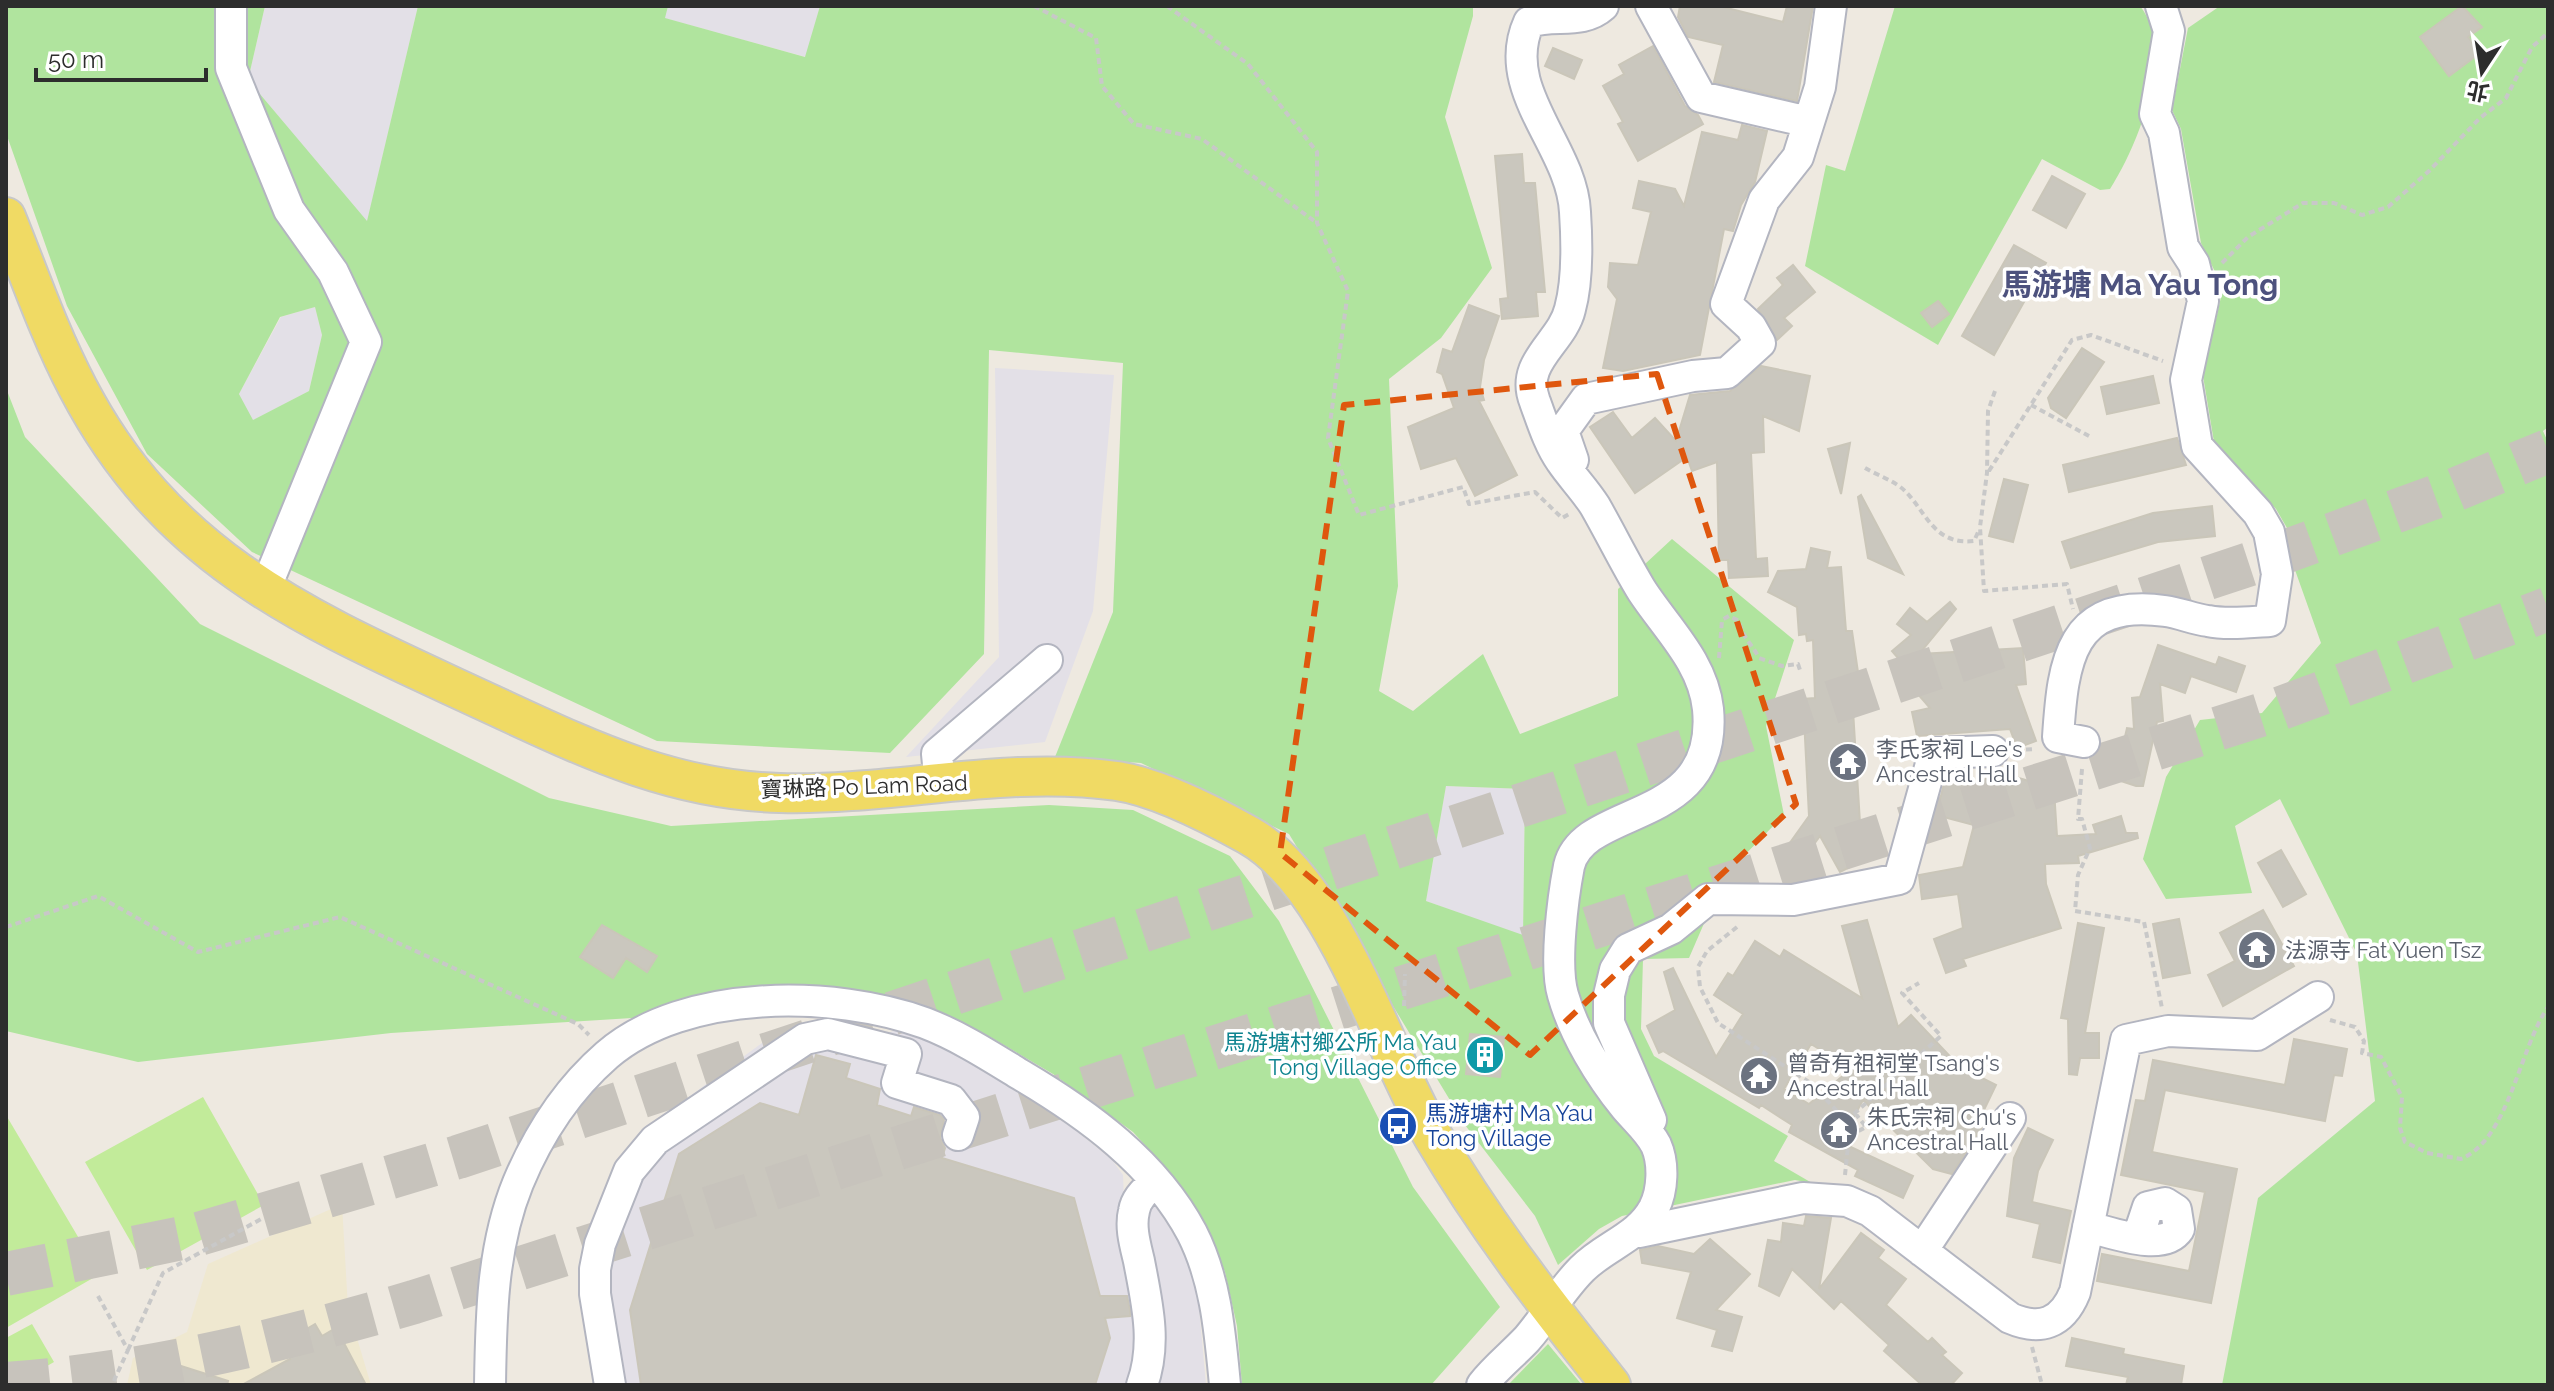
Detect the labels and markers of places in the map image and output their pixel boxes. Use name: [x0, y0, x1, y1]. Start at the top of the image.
place label: 李氏家祠 Lee's Ancestral Hall: [1876, 736, 2023, 787]
temple icon: 李氏家祠 Lee's Ancestral Hall: [1827, 741, 1869, 783]
temple icon: 法源寺 Fat Yuen Tsz: [2236, 929, 2278, 971]
place label: 法源寺 Fat Yuen Tsz: [2285, 937, 2482, 963]
place label: 馬游塘村鄉公所 Ma Yau Tong Village Office: [1224, 1029, 1457, 1080]
building icon: 馬游塘村鄉公所 Ma Yau Tong Village Office: [1464, 1034, 1506, 1076]
place label: 曾奇有祖祠堂 Tsang's Ancestral Hall: [1787, 1050, 2000, 1101]
temple icon: 曾奇有祖祠堂 Tsang's Ancestral Hall: [1738, 1055, 1780, 1097]
place label: 馬游塘村 Ma Yau Tong Village: [1426, 1100, 1593, 1151]
place label: 朱氏宗祠 Chu's Ancestral Hall: [1867, 1104, 2016, 1155]
bus stop icon: 馬游塘村 Ma Yau Tong Village: [1377, 1105, 1419, 1147]
temple icon: 朱氏宗祠 Chu's Ancestral Hall: [1818, 1109, 1860, 1151]

